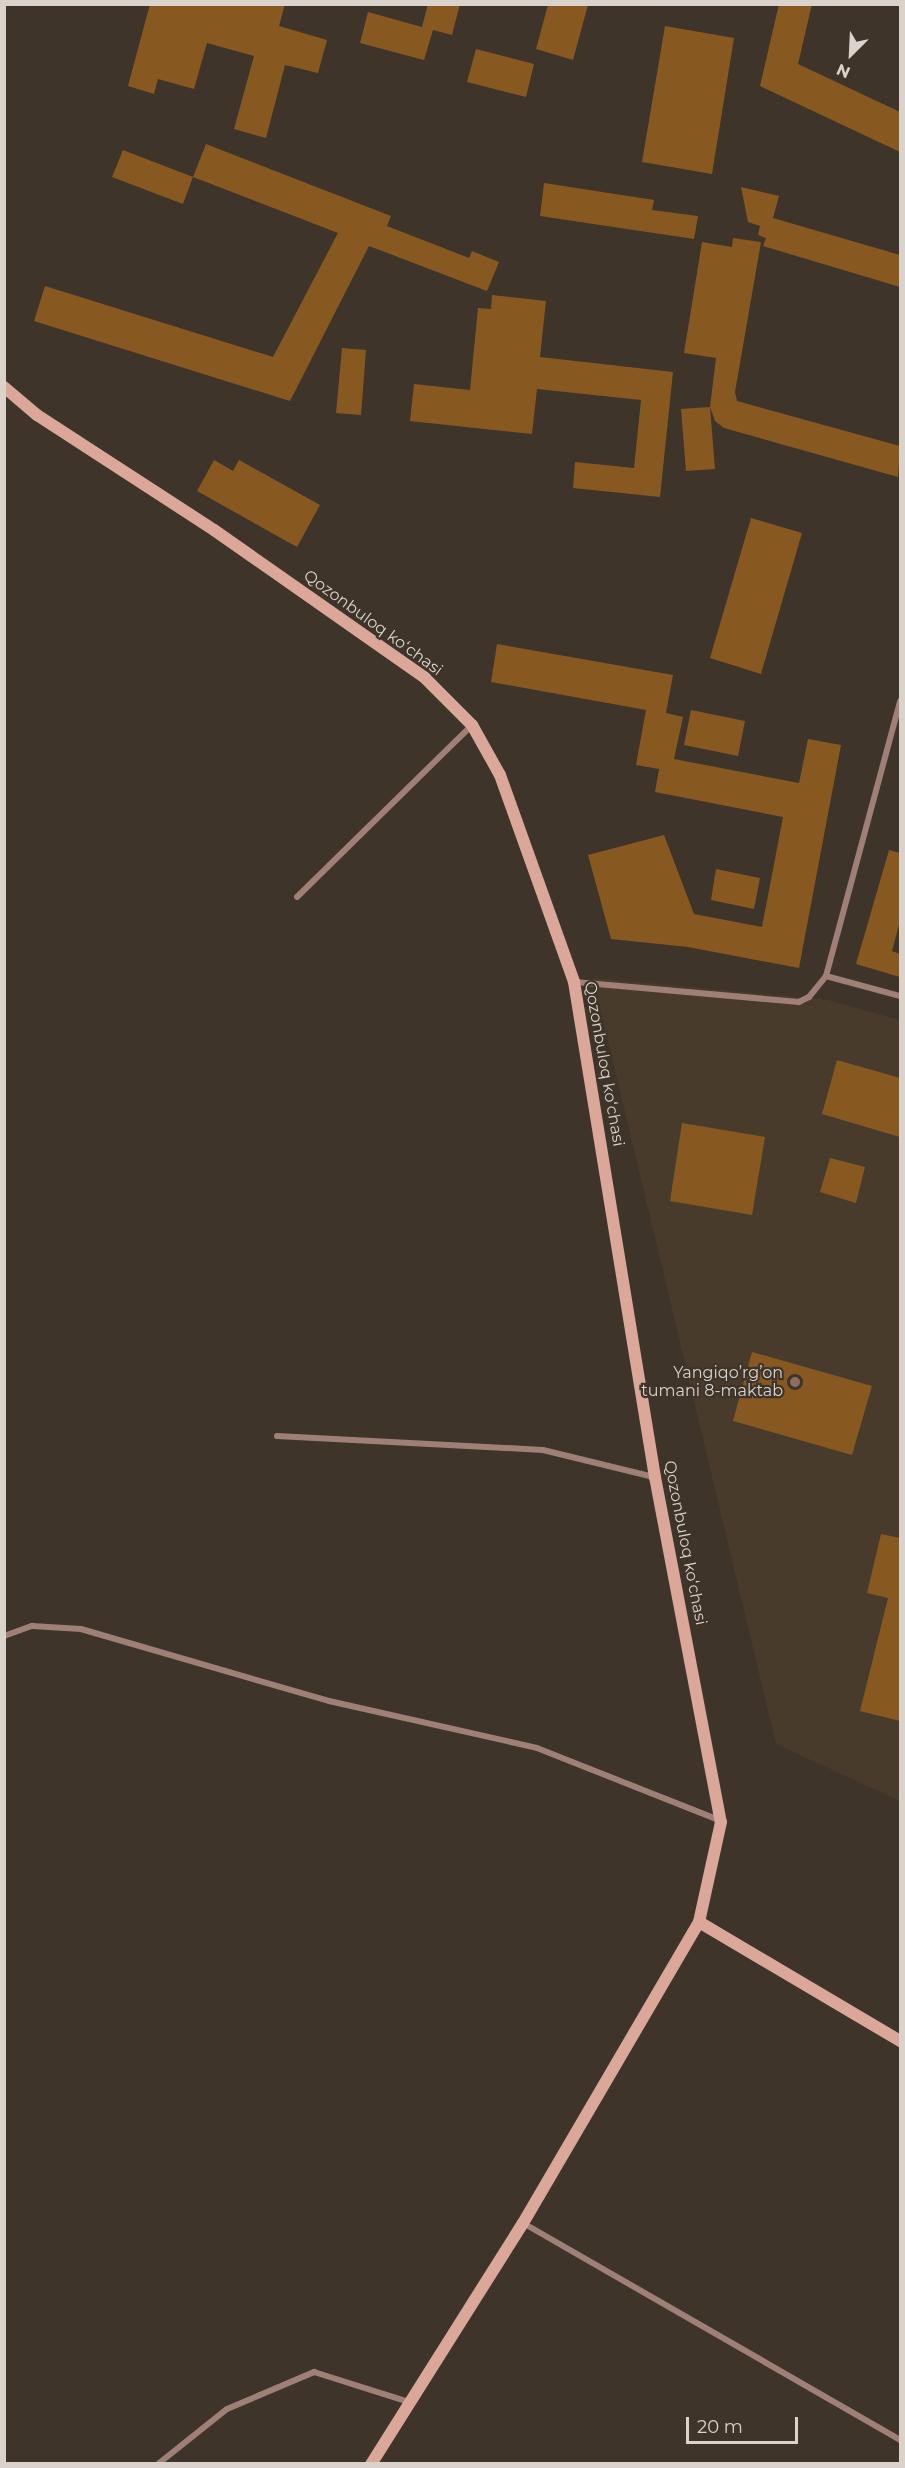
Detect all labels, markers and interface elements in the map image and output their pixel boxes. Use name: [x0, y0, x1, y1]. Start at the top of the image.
north arrow: [821, 24, 881, 84]
text: N: [834, 60, 853, 82]
street label: Qozonbuloq koʻchasi: [300, 566, 446, 680]
street label: Qozonbuloq koʻchasi: [580, 980, 628, 1148]
place label: Yangiqo’rg’on tumani 8-maktab: [641, 1363, 783, 1401]
marker: Yangiqo’rg’on tumani 8-maktab: [788, 1375, 802, 1389]
street label: Qozonbuloq koʻchasi: [660, 1459, 710, 1627]
scale bar: [689, 2405, 802, 2443]
text: 20 m: [697, 2416, 743, 2438]

